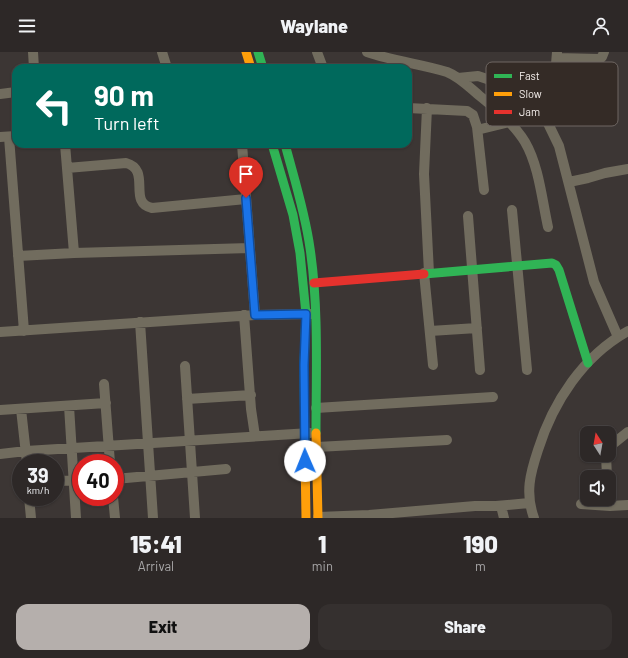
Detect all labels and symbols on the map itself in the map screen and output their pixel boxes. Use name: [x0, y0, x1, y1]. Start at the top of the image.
legend: [486, 62, 618, 126]
text: Fast: [519, 69, 540, 82]
text: Slow: [519, 87, 542, 100]
text: Jam: [519, 105, 540, 118]
pin: [229, 157, 263, 198]
north arrow: [580, 426, 616, 462]
position arrow: [284, 440, 326, 482]
speed limit sign: 40: [72, 454, 124, 506]

